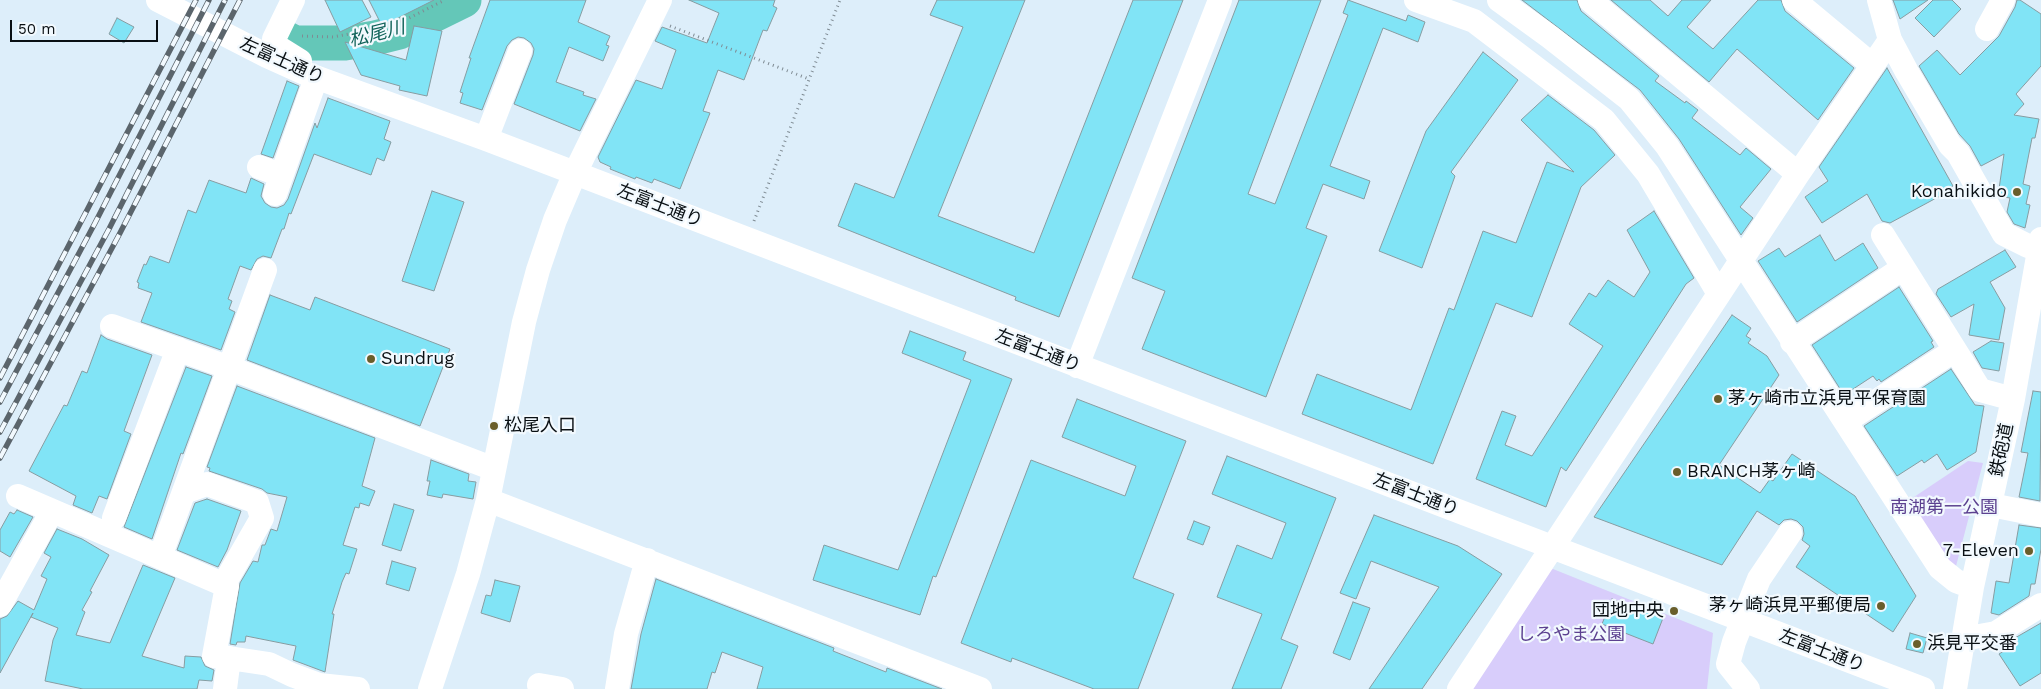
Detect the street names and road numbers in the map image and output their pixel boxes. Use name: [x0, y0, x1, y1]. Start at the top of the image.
street label: 左富士通り: [236, 33, 328, 89]
street label: 左富士通り: [614, 180, 706, 232]
street label: 左富士通り: [992, 325, 1084, 377]
street label: 鉄砲道: [1986, 421, 2018, 479]
street label: 左富士通り: [1370, 469, 1462, 521]
street label: 左富士通り: [1776, 625, 1868, 677]

